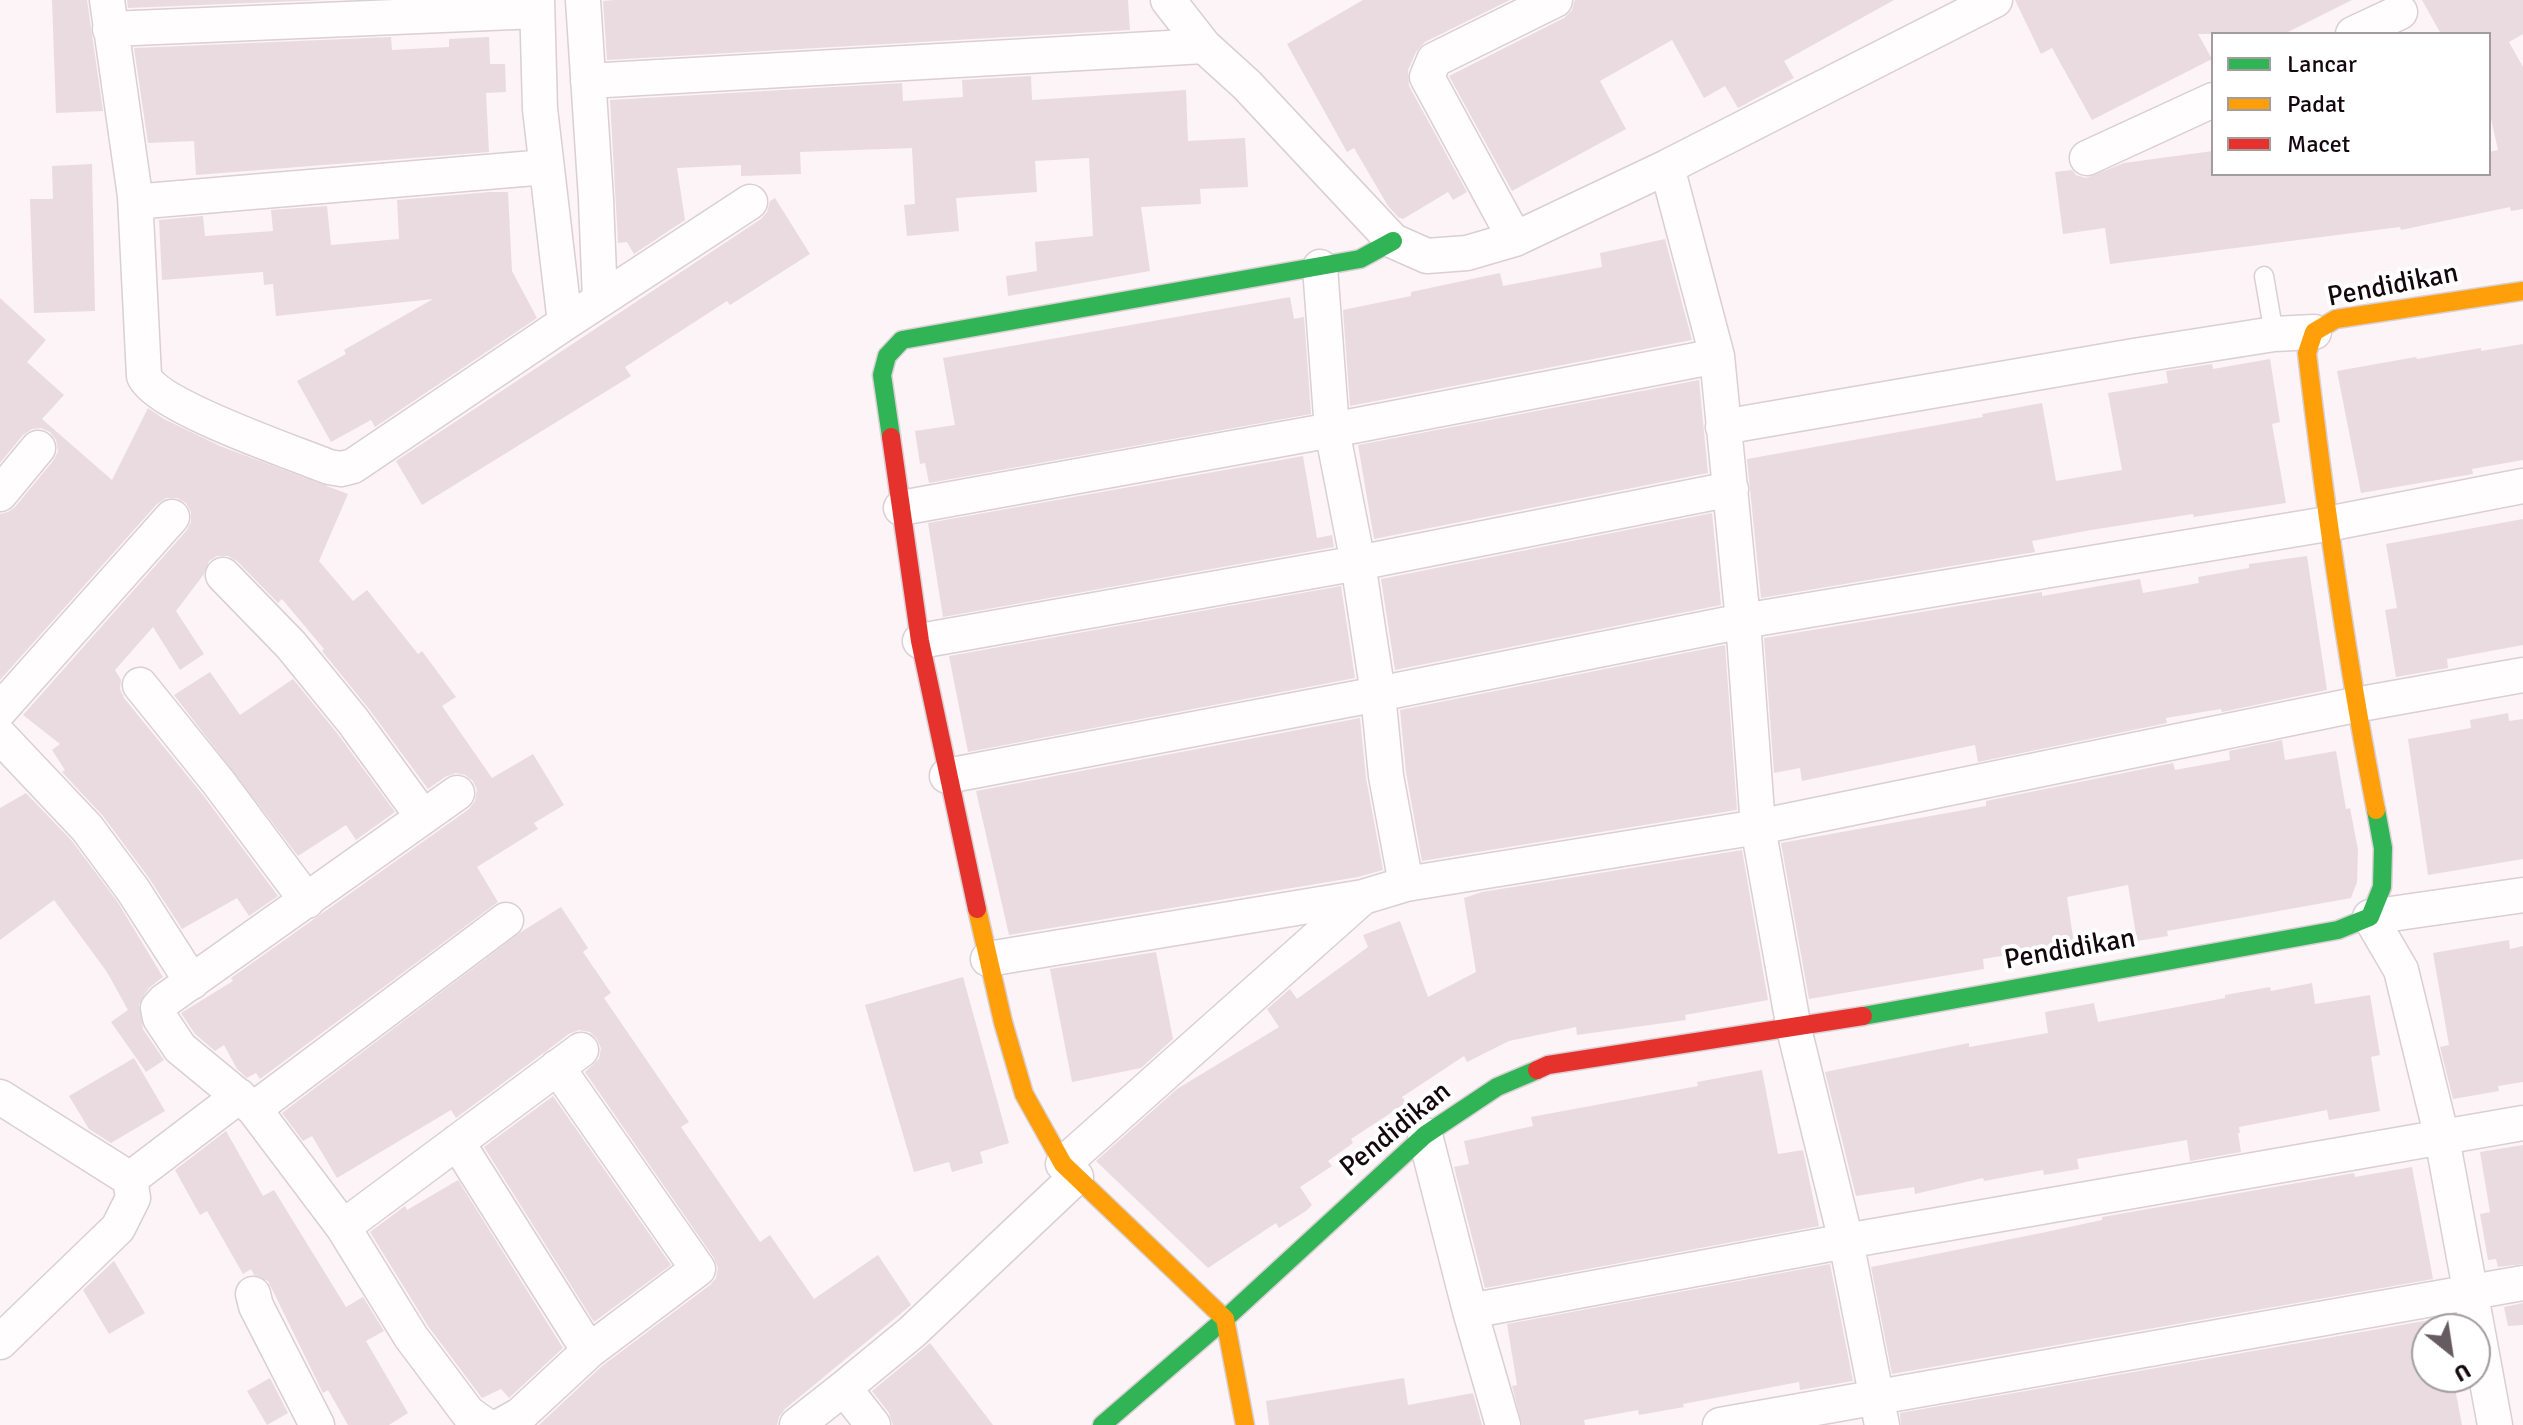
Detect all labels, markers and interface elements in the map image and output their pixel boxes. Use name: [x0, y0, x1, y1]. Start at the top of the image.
legend: [2211, 32, 2491, 176]
text: Lancar: [2287, 49, 2357, 79]
text: Padat: [2287, 89, 2345, 119]
text: Macet: [2287, 129, 2350, 159]
street label: Pendidikan: [2325, 257, 2461, 315]
street label: Pendidikan: [2002, 922, 2138, 978]
street label: Pendidikan: [1334, 1075, 1458, 1185]
north arrow: [2411, 1313, 2491, 1393]
text: U: [2449, 1357, 2475, 1388]

